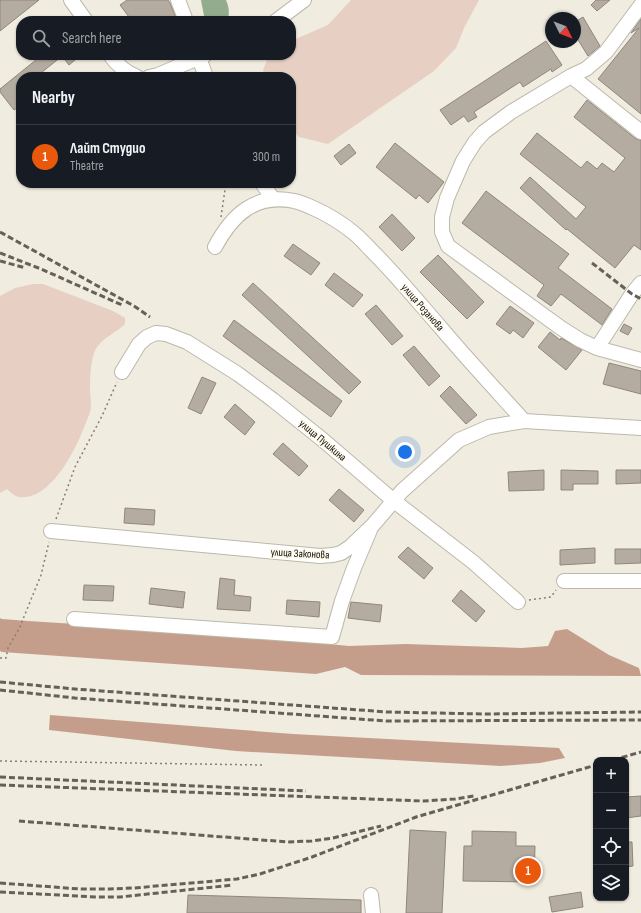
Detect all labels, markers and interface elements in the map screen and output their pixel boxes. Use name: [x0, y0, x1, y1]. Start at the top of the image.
north arrow: [545, 12, 581, 48]
search box: [16, 16, 296, 60]
icon: search: [30, 27, 52, 49]
text: Search here: [62, 29, 122, 48]
text: Nearby: [32, 88, 75, 108]
text: Лайт Студио: [70, 139, 145, 158]
text: 1: [42, 149, 48, 165]
text: 300 m: [253, 149, 280, 165]
text: Theatre: [70, 158, 104, 174]
street label: улица Розанова: [399, 281, 447, 334]
street label: улица Пушкина: [296, 417, 349, 464]
your location: [395, 442, 415, 462]
street label: улица Законова: [270, 545, 330, 562]
map controls: [593, 757, 629, 901]
button: +: [593, 757, 629, 793]
button: −: [593, 793, 629, 829]
button: locate: [593, 829, 629, 865]
pin: 1: [515, 856, 541, 886]
button: layers: [593, 865, 629, 901]

